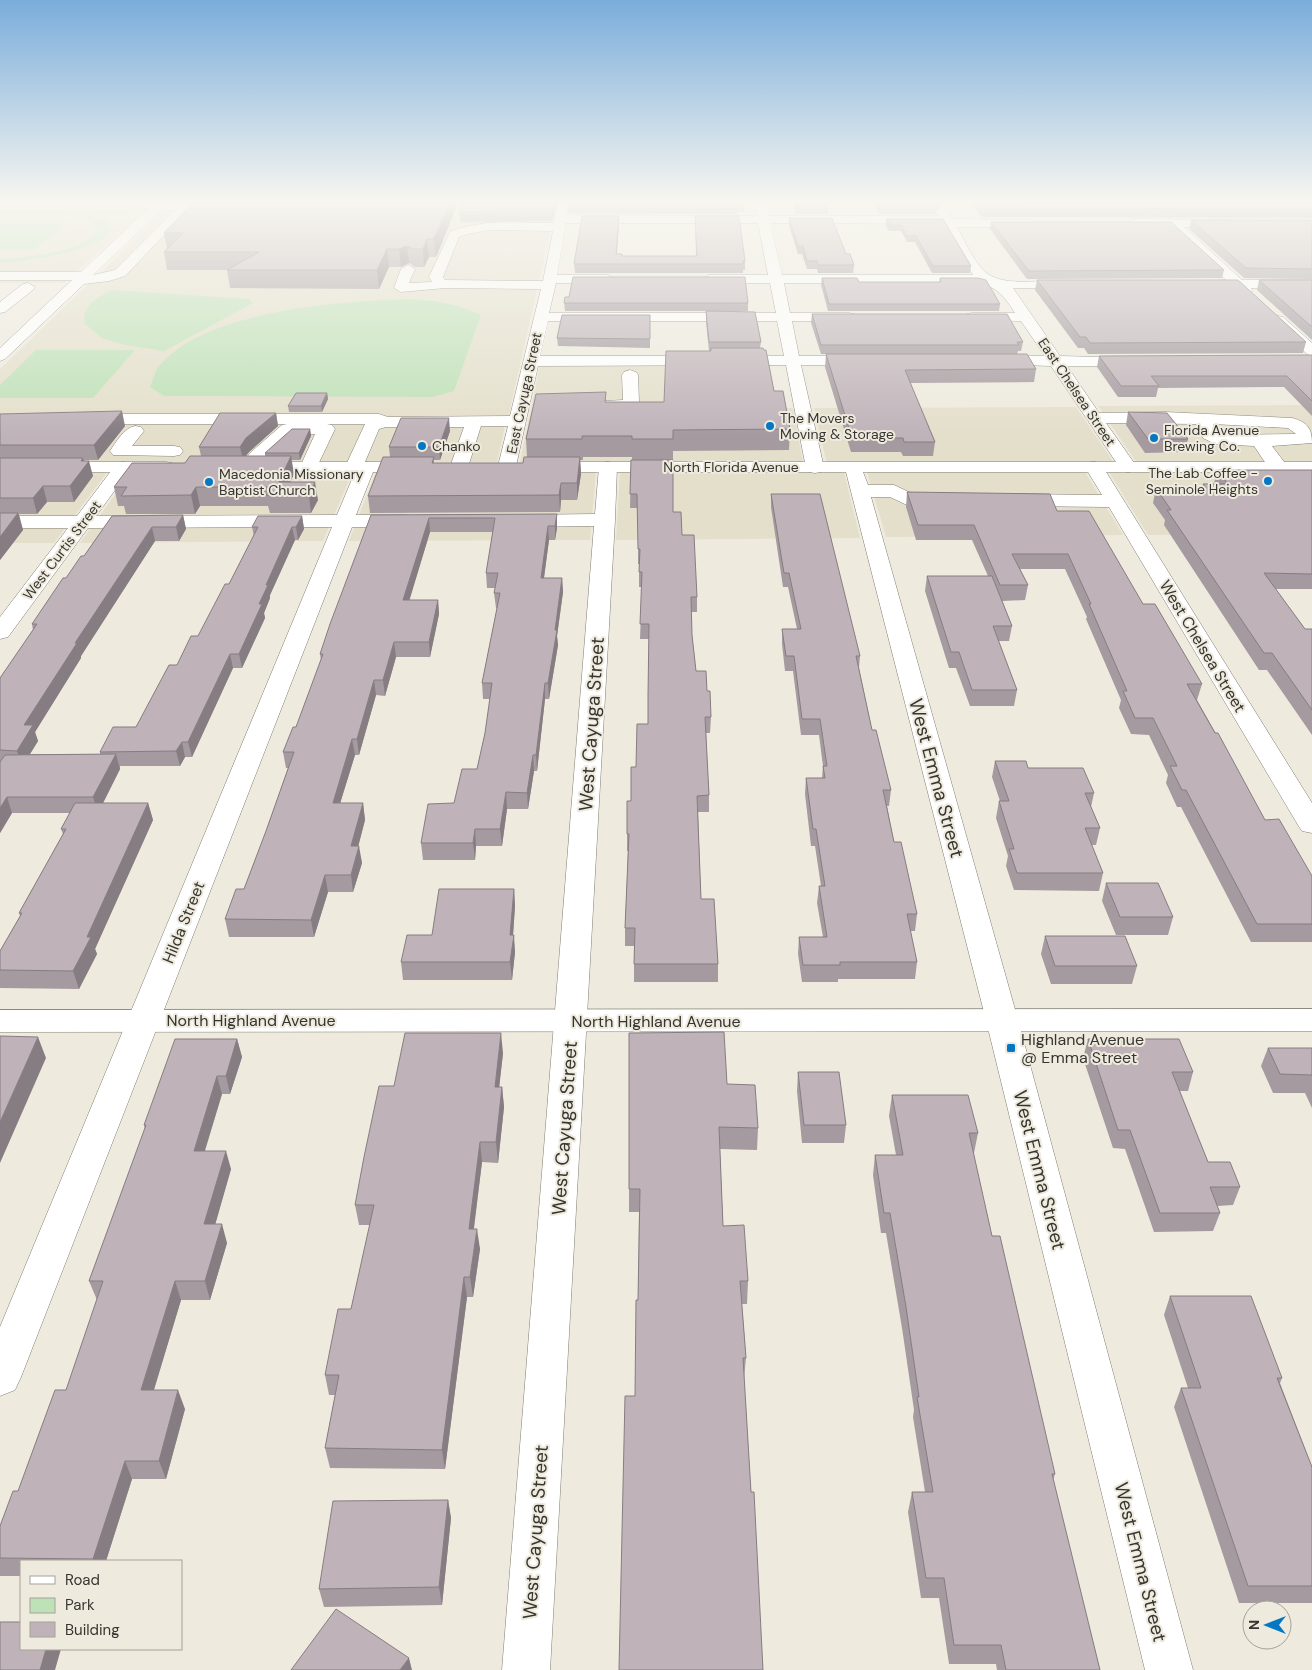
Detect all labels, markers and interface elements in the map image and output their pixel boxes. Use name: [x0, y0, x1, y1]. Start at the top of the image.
street label: East Cayuga Street: [502, 331, 546, 455]
street label: East Chelsea Street: [1034, 334, 1120, 450]
place label: The Movers Moving & Storage: [780, 409, 894, 443]
marker: The Movers Moving & Storage: [764, 420, 776, 432]
place label: Florida Avenue Brewing Co.: [1164, 421, 1259, 455]
marker: Florida Avenue Brewing Co.: [1148, 432, 1160, 444]
place label: Chanko: [432, 437, 481, 455]
marker: Chanko: [416, 440, 428, 452]
street label: North Florida Avenue: [663, 458, 799, 476]
place label: The Lab Coffee - Seminole Heights: [1146, 464, 1258, 498]
place label: Macedonia Missionary Baptist Church: [219, 465, 364, 499]
marker: The Lab Coffee - Seminole Heights: [1262, 475, 1274, 487]
marker: Macedonia Missionary Baptist Church: [203, 476, 215, 488]
street label: West Curtis Street: [19, 497, 105, 603]
street label: West Chelsea Street: [1155, 576, 1250, 716]
street label: West Cayuga Street: [573, 636, 610, 812]
street label: West Emma Street: [903, 696, 970, 860]
street label: Hilda Street: [158, 878, 209, 966]
street label: North Highland Avenue: [166, 1010, 336, 1031]
street label: North Highland Avenue: [571, 1011, 741, 1032]
place label: Highland Avenue @ Emma Street: [1021, 1029, 1144, 1068]
street label: West Cayuga Street: [546, 1040, 583, 1216]
marker: Highland Avenue @ Emma Street: [1005, 1042, 1017, 1054]
street label: West Emma Street: [1008, 1088, 1071, 1253]
street label: West Cayuga Street: [517, 1444, 554, 1620]
street label: West Emma Street: [1109, 1480, 1172, 1645]
legend: [20, 1560, 182, 1650]
text: Road: [65, 1570, 100, 1590]
text: Park: [65, 1595, 95, 1615]
north arrow: [1242, 1600, 1292, 1650]
text: Building: [65, 1620, 120, 1640]
text: N: [1245, 1620, 1263, 1630]

